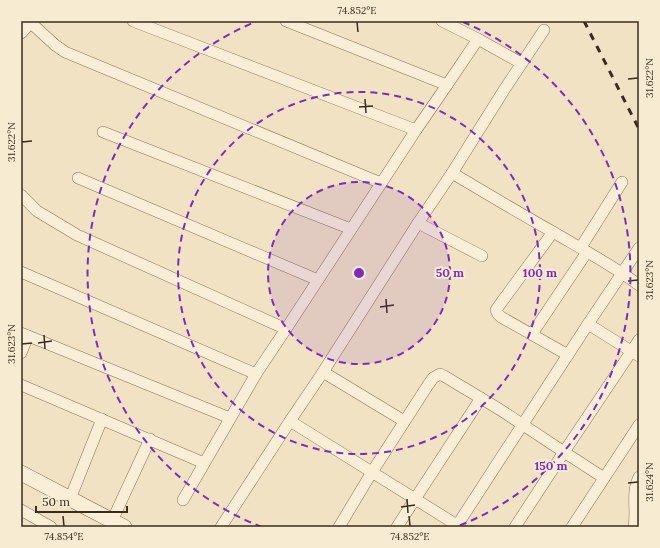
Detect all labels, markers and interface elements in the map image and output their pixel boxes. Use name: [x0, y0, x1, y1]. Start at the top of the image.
text: 74.852°E: [337, 4, 377, 17]
text: 31.622°N: [643, 58, 656, 98]
text: 31.622°N: [5, 122, 18, 162]
text: 31.623°N: [643, 260, 656, 300]
text: 50 m: [436, 265, 464, 280]
text: 100 m: [523, 265, 557, 280]
centre of rings: [352, 266, 366, 280]
text: 31.623°N: [5, 324, 18, 364]
text: 150 m: [534, 458, 568, 473]
text: 31.624°N: [643, 462, 656, 502]
scale bar: [36, 488, 127, 514]
text: 50 m: [42, 494, 70, 509]
text: 74.854°E: [45, 530, 83, 543]
text: 74.852°E: [390, 530, 430, 543]

